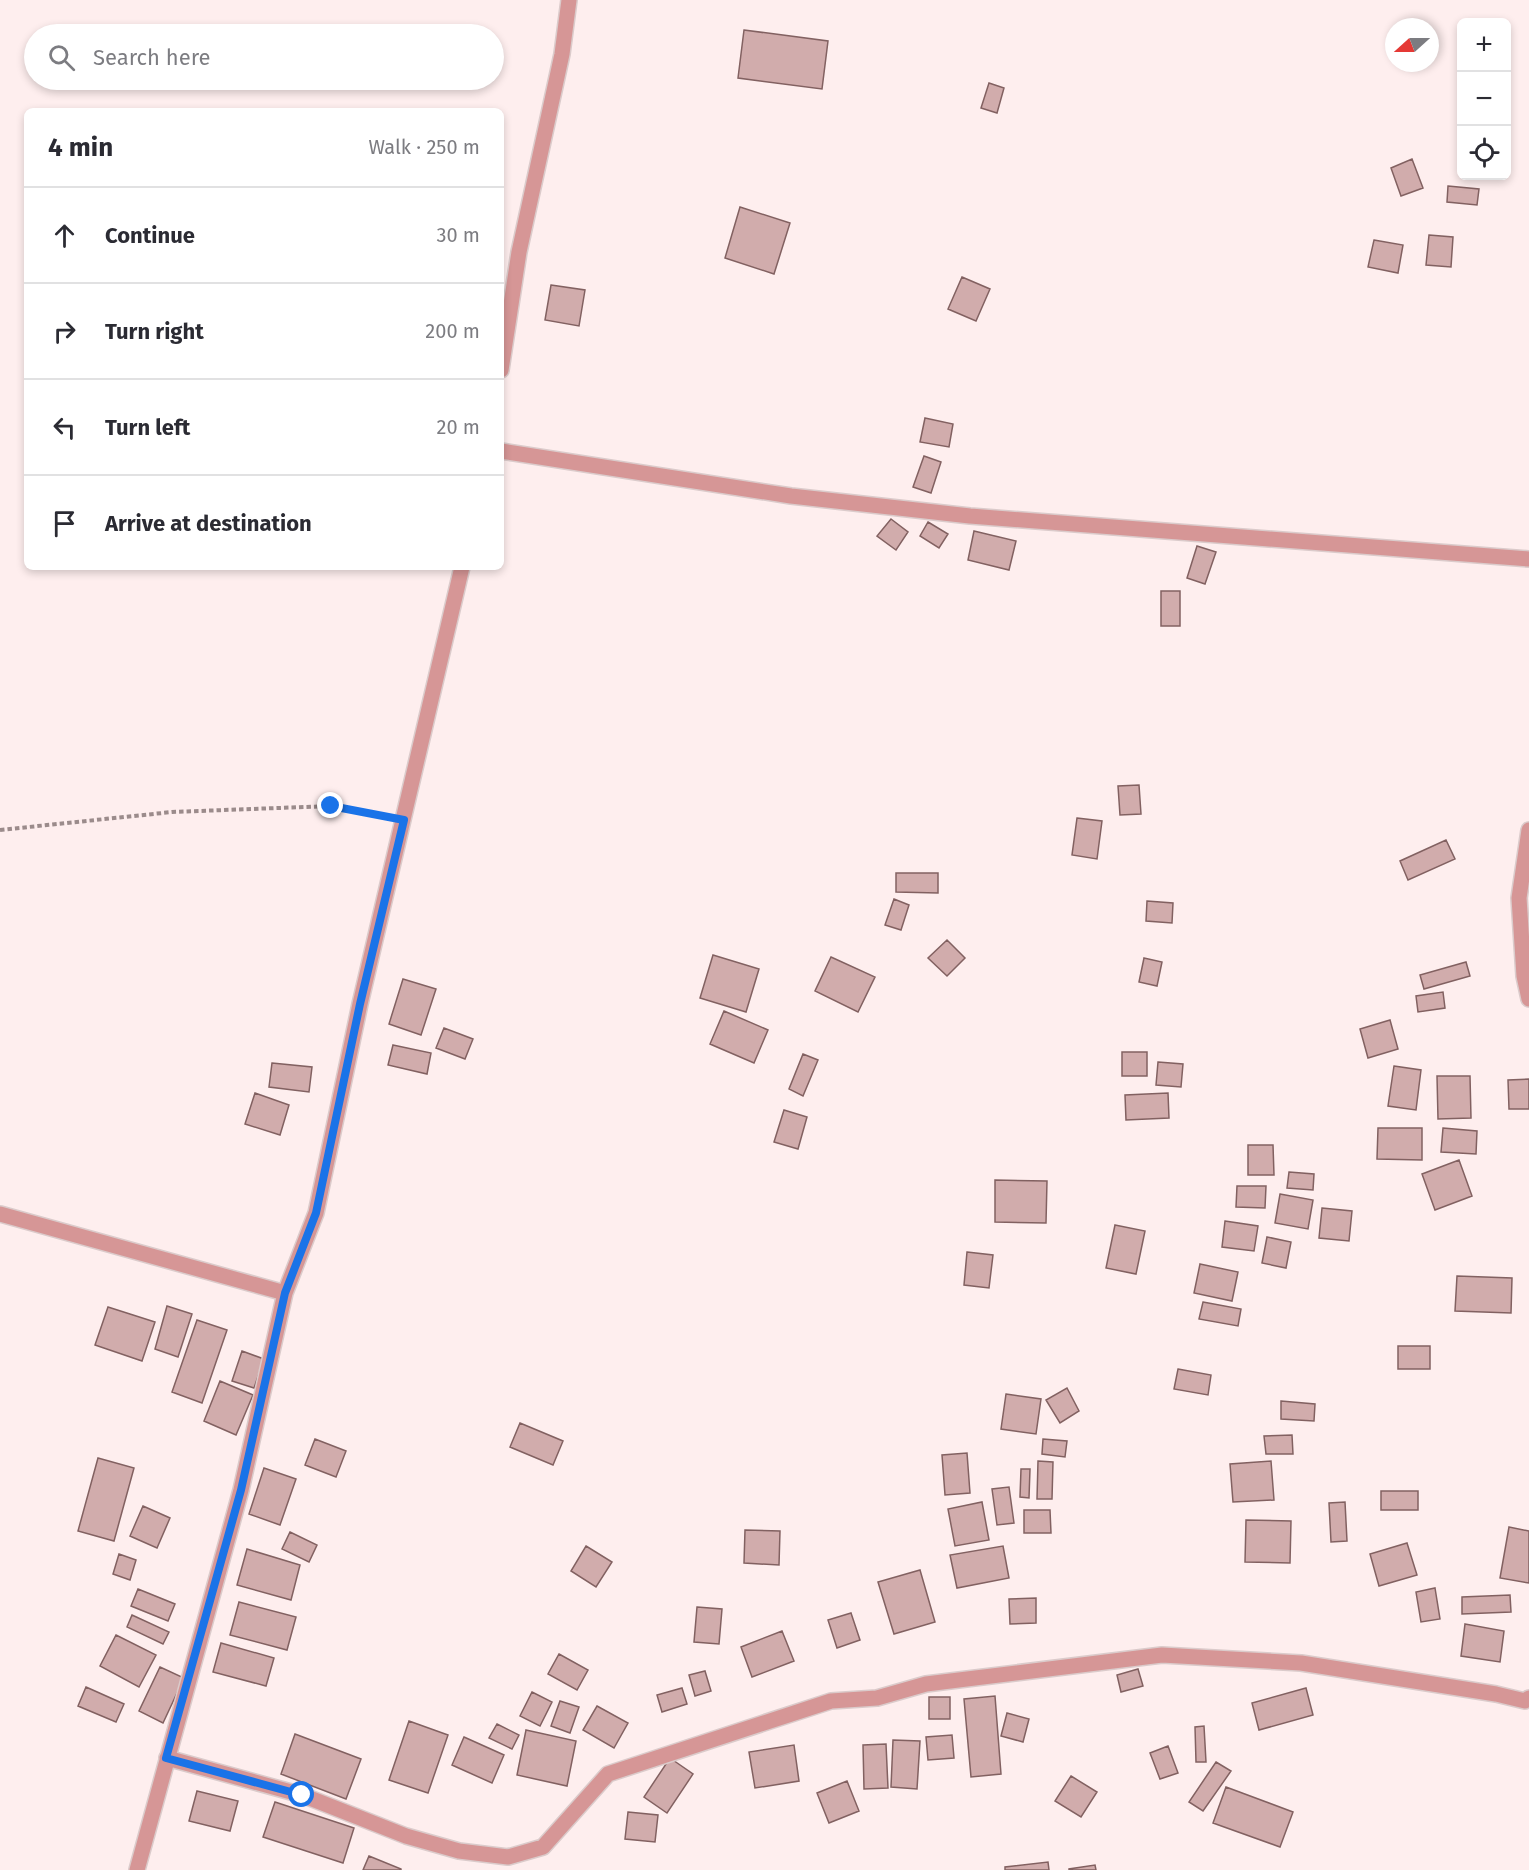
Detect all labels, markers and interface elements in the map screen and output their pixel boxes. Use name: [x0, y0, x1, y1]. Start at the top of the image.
north arrow: [1385, 18, 1439, 72]
map controls: [1457, 18, 1511, 180]
button: +: [1457, 18, 1511, 72]
search box: [24, 24, 504, 90]
icon: search: [45, 41, 78, 74]
text: Search here: [93, 44, 211, 71]
button: −: [1457, 72, 1511, 126]
button: locate: [1457, 126, 1511, 180]
text: 4 min: [48, 132, 113, 163]
text: Walk · 250 m: [368, 135, 480, 159]
icon: ahead: [48, 219, 81, 252]
text: Continue: [105, 222, 195, 249]
text: 30 m: [436, 223, 480, 247]
icon: right: [48, 315, 81, 348]
text: Turn right: [105, 318, 204, 345]
text: 200 m: [425, 319, 480, 343]
icon: left: [48, 411, 81, 444]
text: Turn left: [105, 414, 190, 441]
text: 20 m: [437, 415, 480, 439]
icon: arrive: [48, 507, 81, 540]
text: Arrive at destination: [105, 510, 312, 537]
route end: [317, 792, 343, 818]
route start: [288, 1781, 314, 1807]

